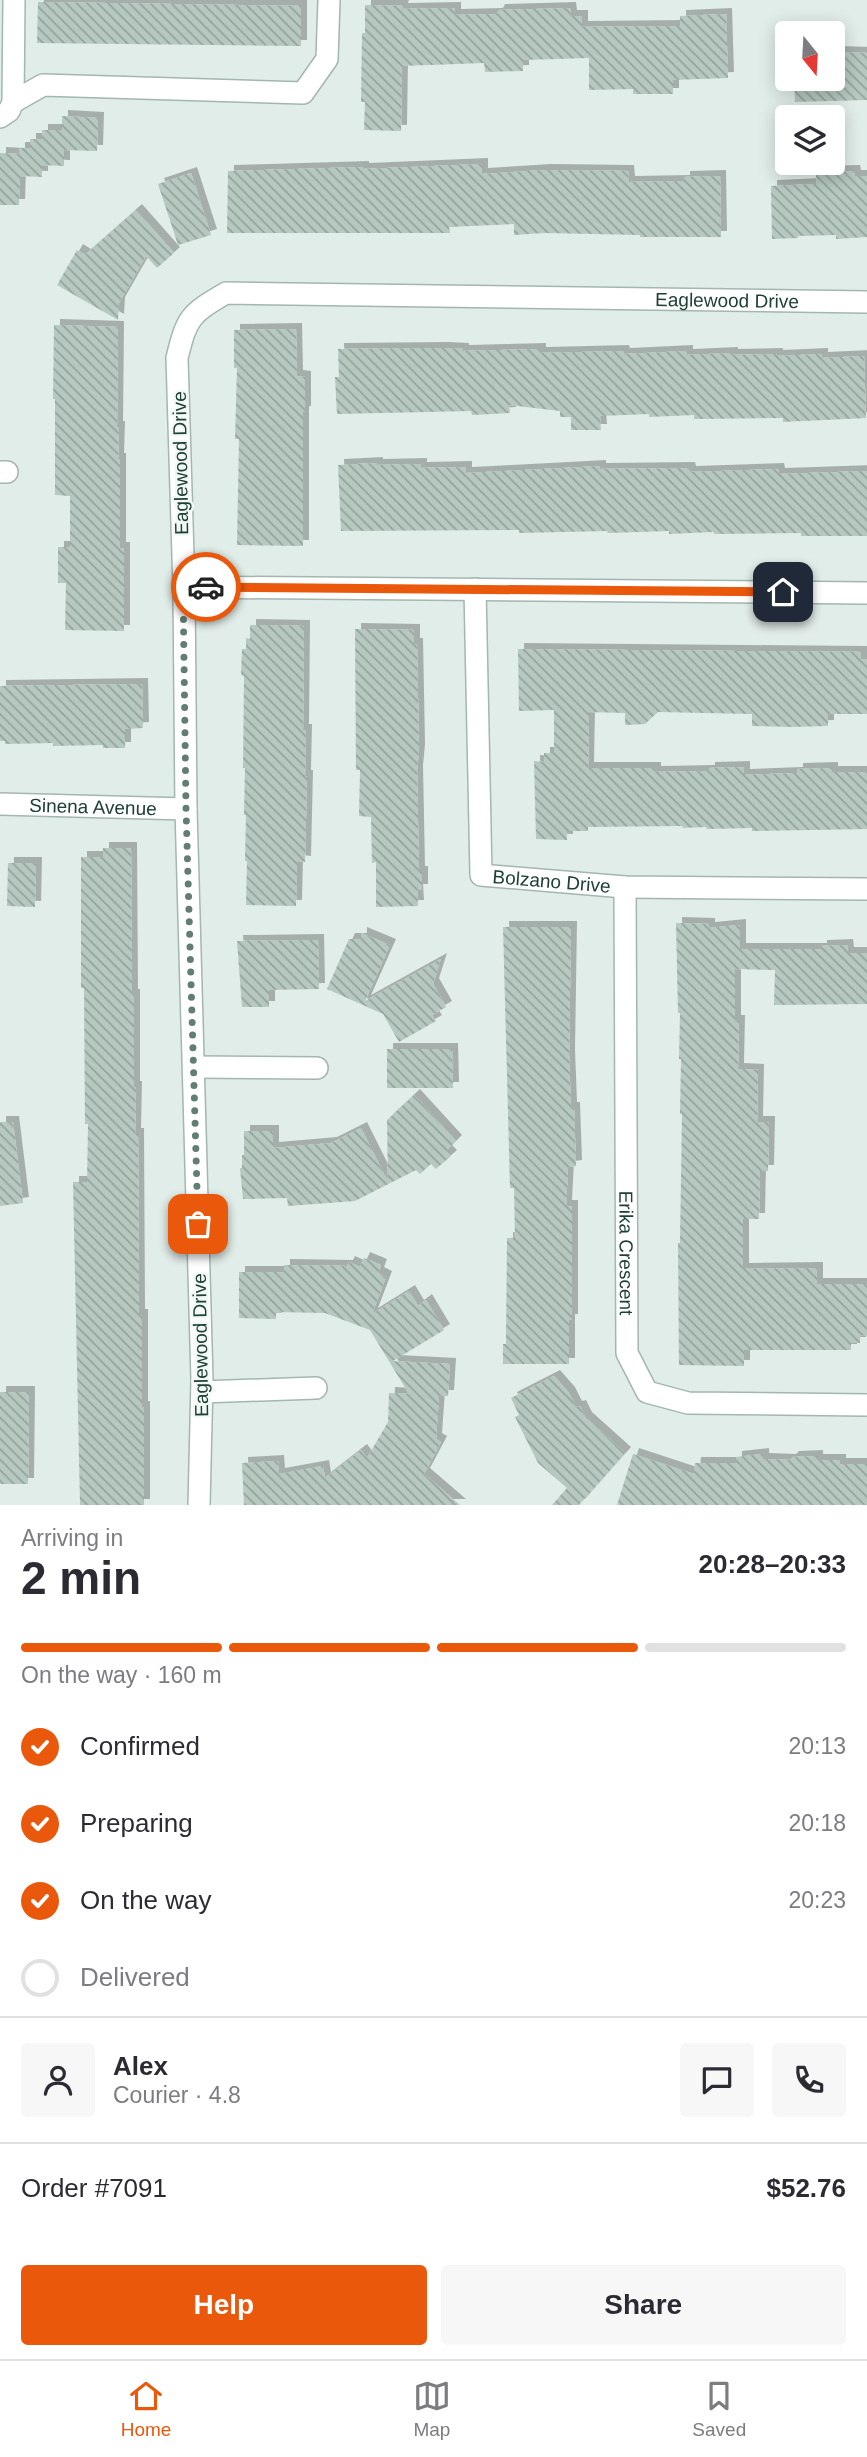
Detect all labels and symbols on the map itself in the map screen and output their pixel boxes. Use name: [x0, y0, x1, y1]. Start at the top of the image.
north arrow: [775, 21, 845, 91]
street label: Eaglewood Drive: [655, 289, 799, 312]
street label: Eaglewood Drive: [169, 391, 192, 535]
courier: [171, 552, 241, 622]
pin: [753, 562, 813, 622]
street label: Sinena Avenue: [29, 795, 157, 819]
street label: Bolzano Drive: [492, 866, 612, 897]
street label: Erika Crescent: [615, 1191, 637, 1316]
pin: [168, 1194, 228, 1254]
street label: Eaglewood Drive: [189, 1273, 212, 1417]

